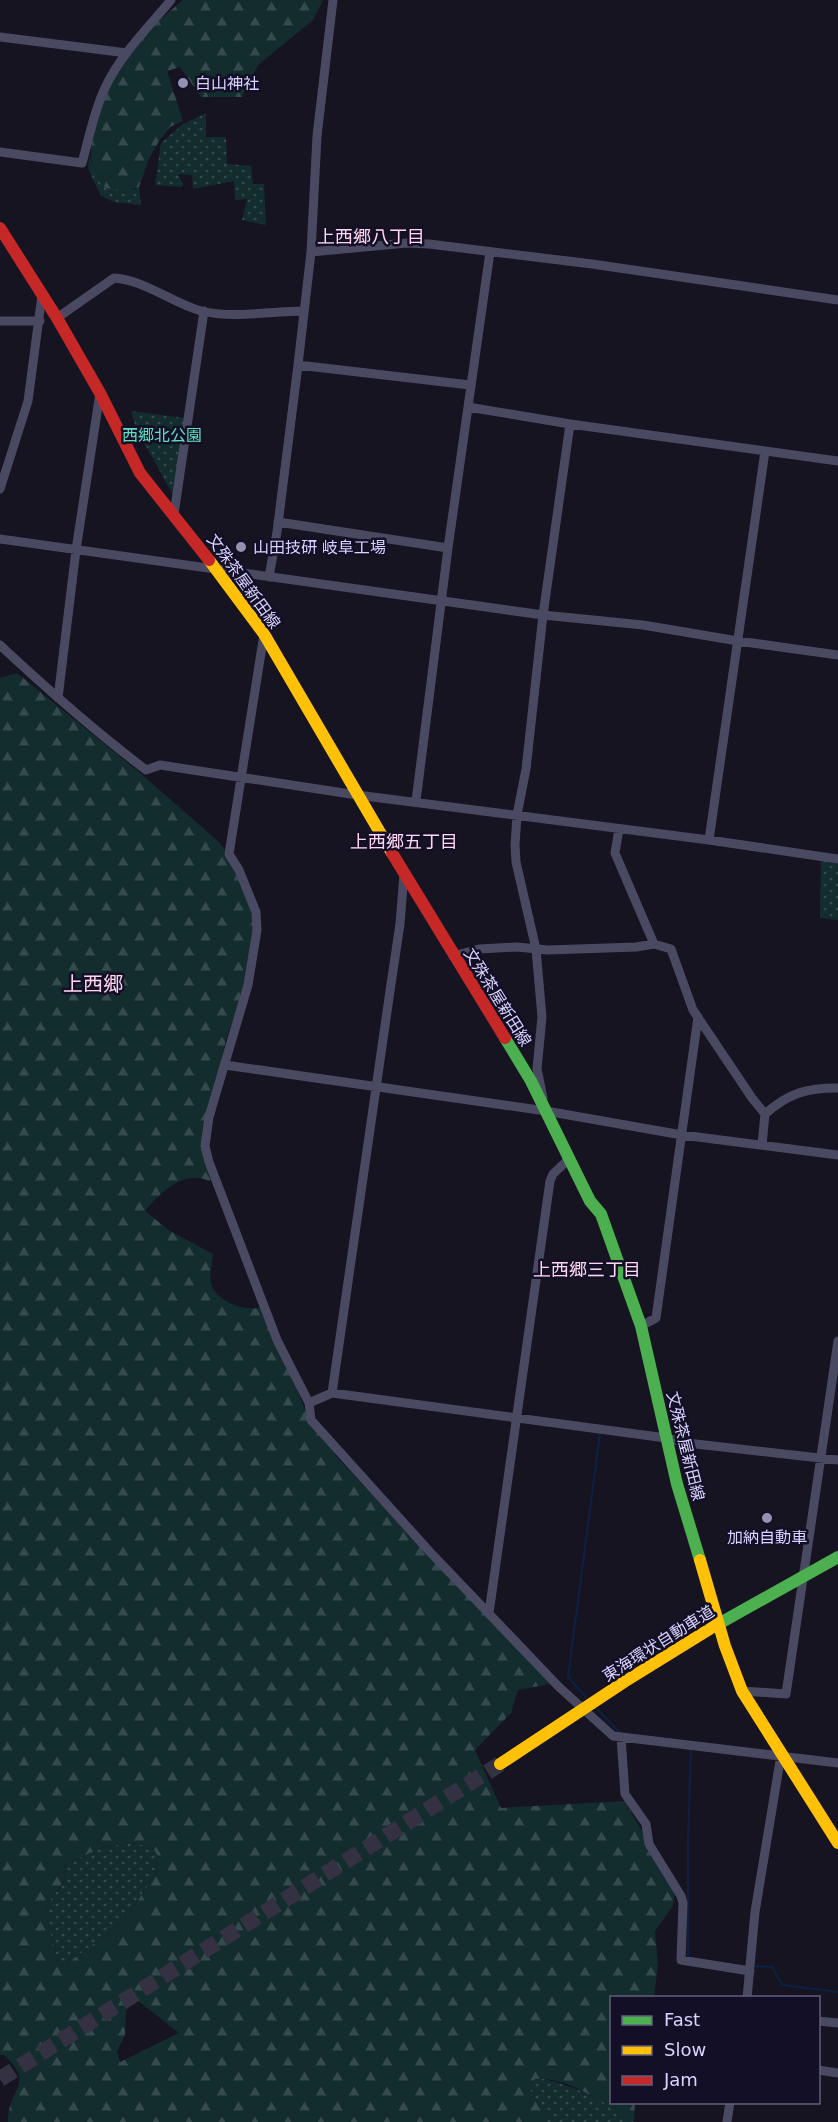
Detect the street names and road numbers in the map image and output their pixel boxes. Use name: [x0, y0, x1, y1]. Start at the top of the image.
street label: 文殊茶屋新田線: [203, 530, 284, 632]
street label: 文殊茶屋新田線: [460, 945, 535, 1050]
street label: 文殊茶屋新田線: [663, 1389, 708, 1503]
street label: 東海環状自動車道: [599, 1601, 718, 1685]

